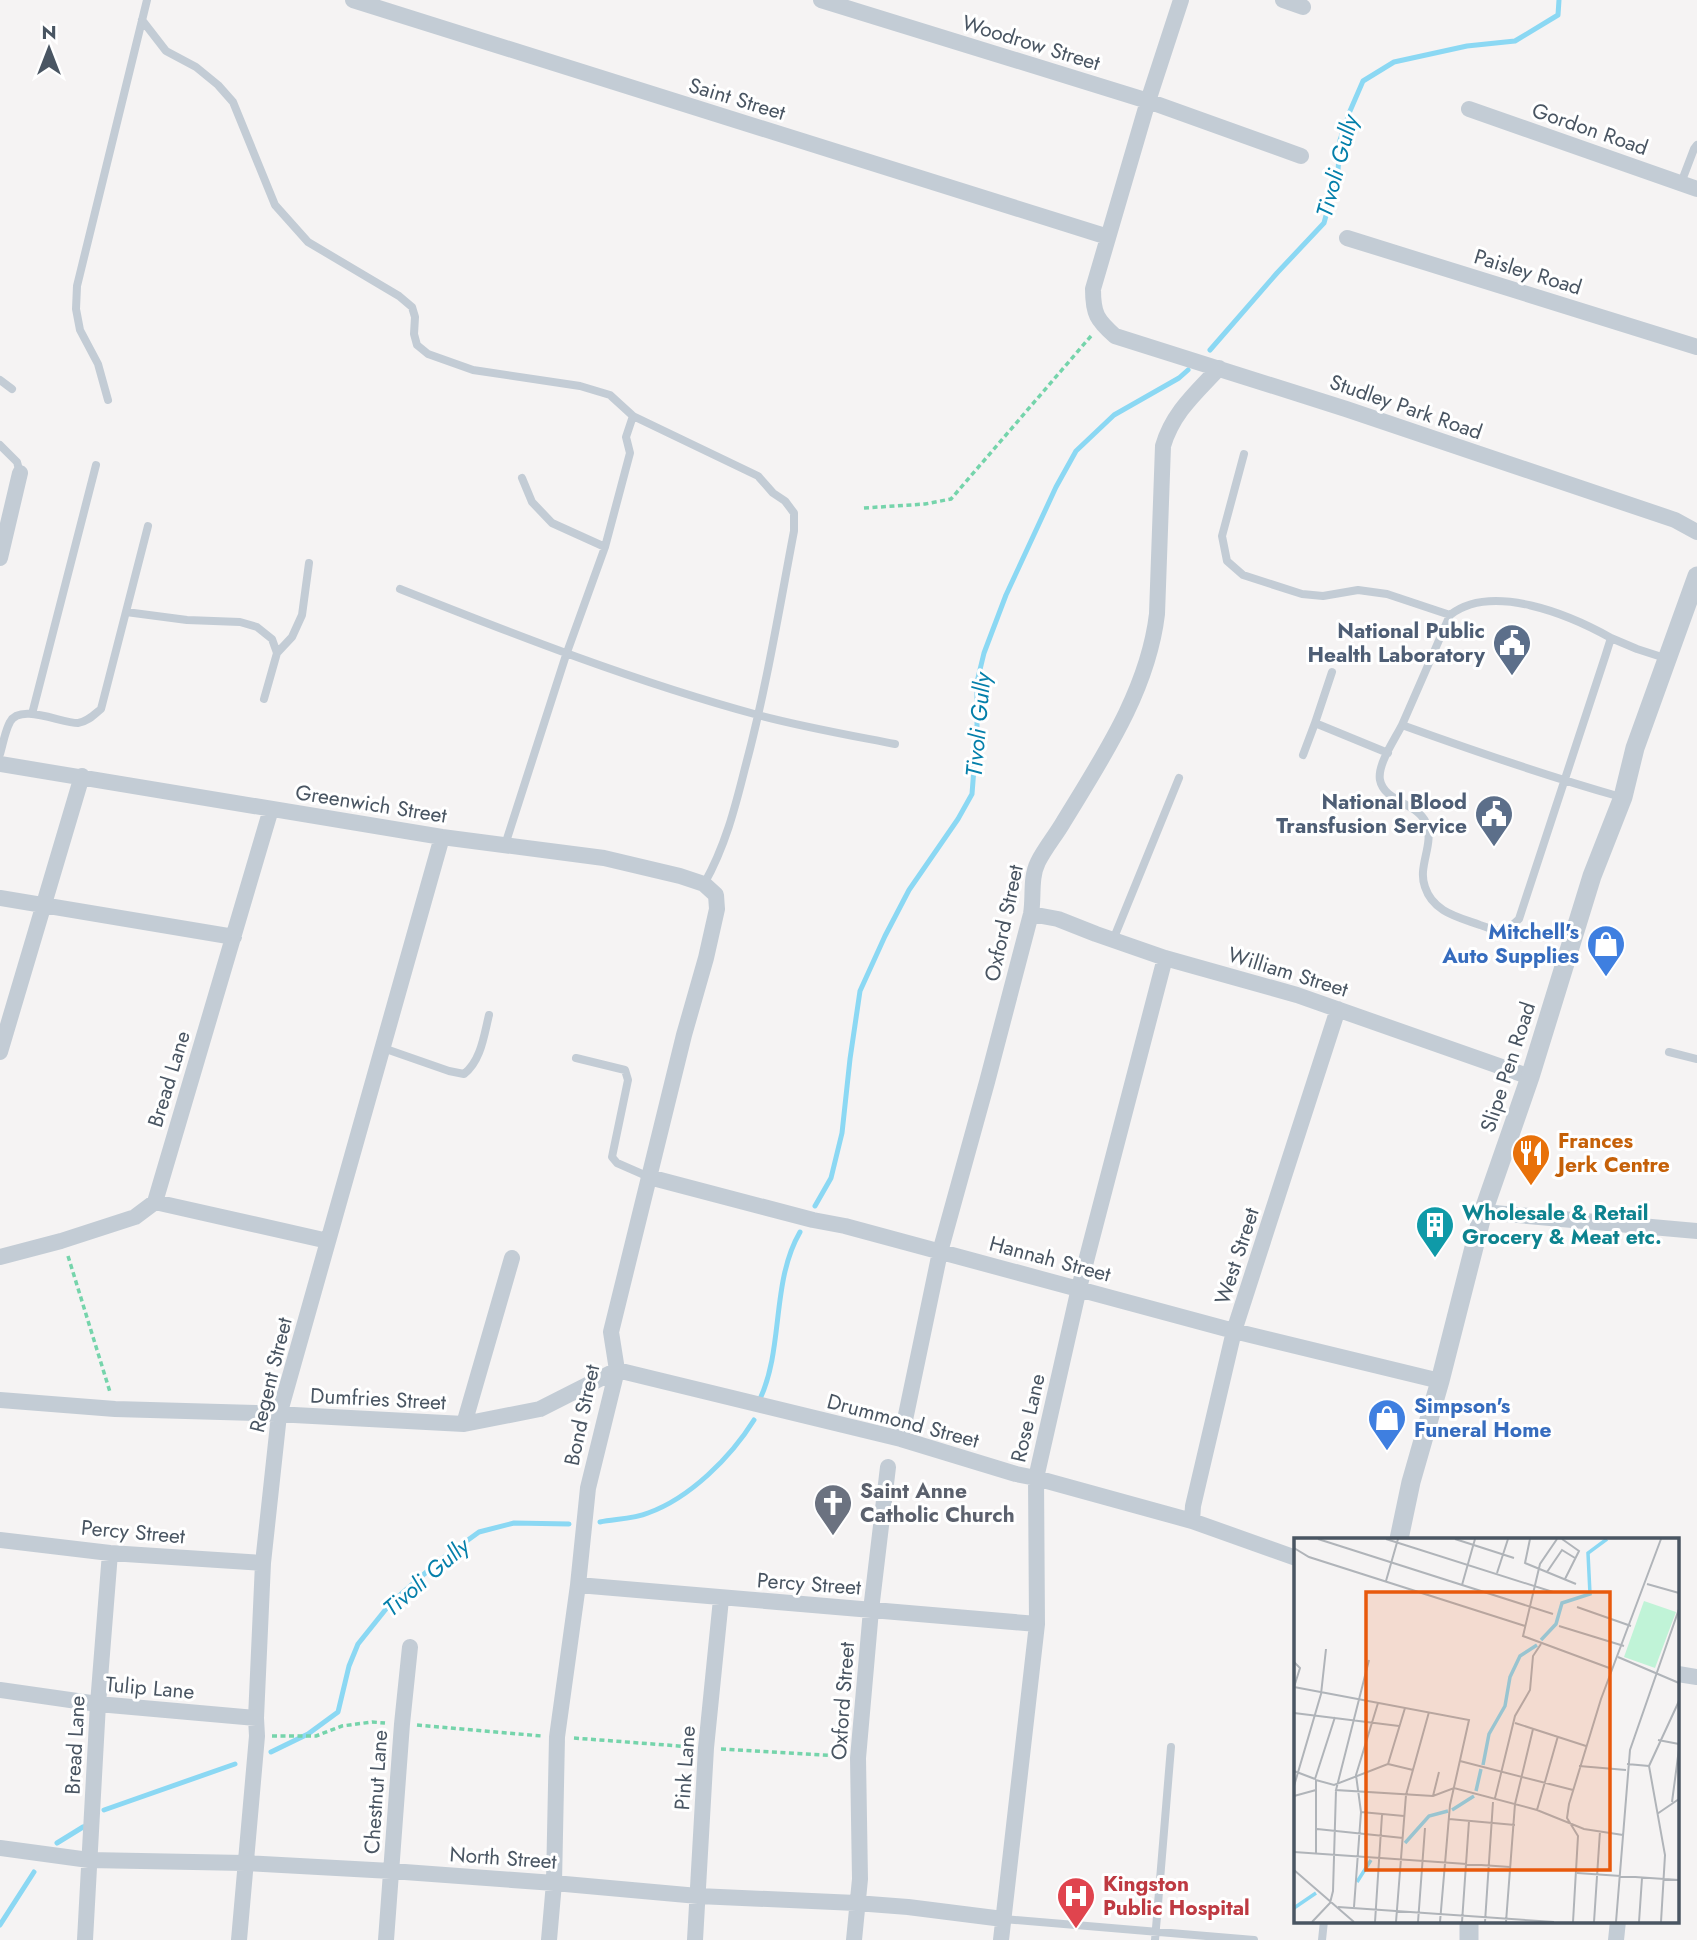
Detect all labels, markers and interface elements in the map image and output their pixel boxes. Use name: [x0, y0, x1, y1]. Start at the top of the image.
street label: Woodrow Street: [958, 8, 1104, 78]
north arrow: [14, 14, 84, 84]
text: N: [41, 19, 57, 46]
street label: Saint Street: [685, 70, 789, 128]
street label: Gordon Road: [1528, 95, 1652, 163]
water label: Tivoli Gully: [1307, 109, 1368, 221]
street label: Paisley Road: [1471, 241, 1585, 303]
street label: Studley Park Road: [1326, 367, 1486, 447]
place label: National Public Health Laboratory: [1308, 616, 1486, 670]
public building icon: National Public Health Laboratory: [1491, 622, 1533, 677]
water label: Tivoli Gully: [956, 669, 1000, 779]
street label: Greenwich Street: [293, 777, 449, 831]
place label: National Blood Transfusion Service: [1276, 787, 1467, 841]
public building icon: National Blood Transfusion Service: [1473, 793, 1515, 848]
street label: Oxford Street: [977, 862, 1031, 984]
place label: Mitchell's Auto Supplies: [1441, 917, 1579, 971]
shop icon: Mitchell's Auto Supplies: [1585, 923, 1627, 978]
street label: William Street: [1224, 939, 1352, 1005]
street label: Slipe Pen Road: [1473, 998, 1543, 1136]
street label: Bread Lane: [140, 1027, 198, 1131]
place label: Frances Jerk Centre: [1554, 1126, 1670, 1180]
restaurant icon: Frances Jerk Centre: [1510, 1132, 1552, 1187]
place label: Wholesale & Retail Grocery & Meat etc.: [1462, 1198, 1662, 1252]
street label: West Street: [1207, 1204, 1267, 1308]
building icon: Wholesale & Retail Grocery & Meat etc.: [1414, 1204, 1456, 1259]
street label: Hannah Street: [986, 1228, 1114, 1290]
street label: Regent Street: [242, 1314, 300, 1436]
street label: Bond Street: [557, 1362, 607, 1468]
street label: Rose Lane: [1003, 1371, 1053, 1465]
street label: Dumfries Street: [309, 1380, 447, 1418]
street label: Drummond Street: [824, 1386, 982, 1456]
place label: Simpson's Funeral Home: [1414, 1391, 1551, 1445]
shop icon: Simpson's Funeral Home: [1366, 1397, 1408, 1452]
place label: Saint Anne Catholic Church: [860, 1476, 1015, 1530]
church icon: Saint Anne Catholic Church: [812, 1482, 854, 1537]
street label: Percy Street: [80, 1513, 186, 1551]
water label: Tivoli Gully: [375, 1528, 478, 1624]
inset map: [1294, 1538, 1680, 1923]
street label: Percy Street: [756, 1565, 862, 1603]
street label: Oxford Street: [824, 1641, 862, 1761]
street label: Tulip Lane: [104, 1669, 196, 1707]
street label: Bread Lane: [57, 1695, 93, 1795]
street label: Pink Lane: [667, 1724, 703, 1811]
street label: Chestnut Lane: [357, 1729, 395, 1855]
street label: North Street: [448, 1839, 558, 1877]
place label: Kingston Public Hospital: [1103, 1869, 1250, 1923]
hospital icon: Kingston Public Hospital: [1055, 1875, 1097, 1930]

